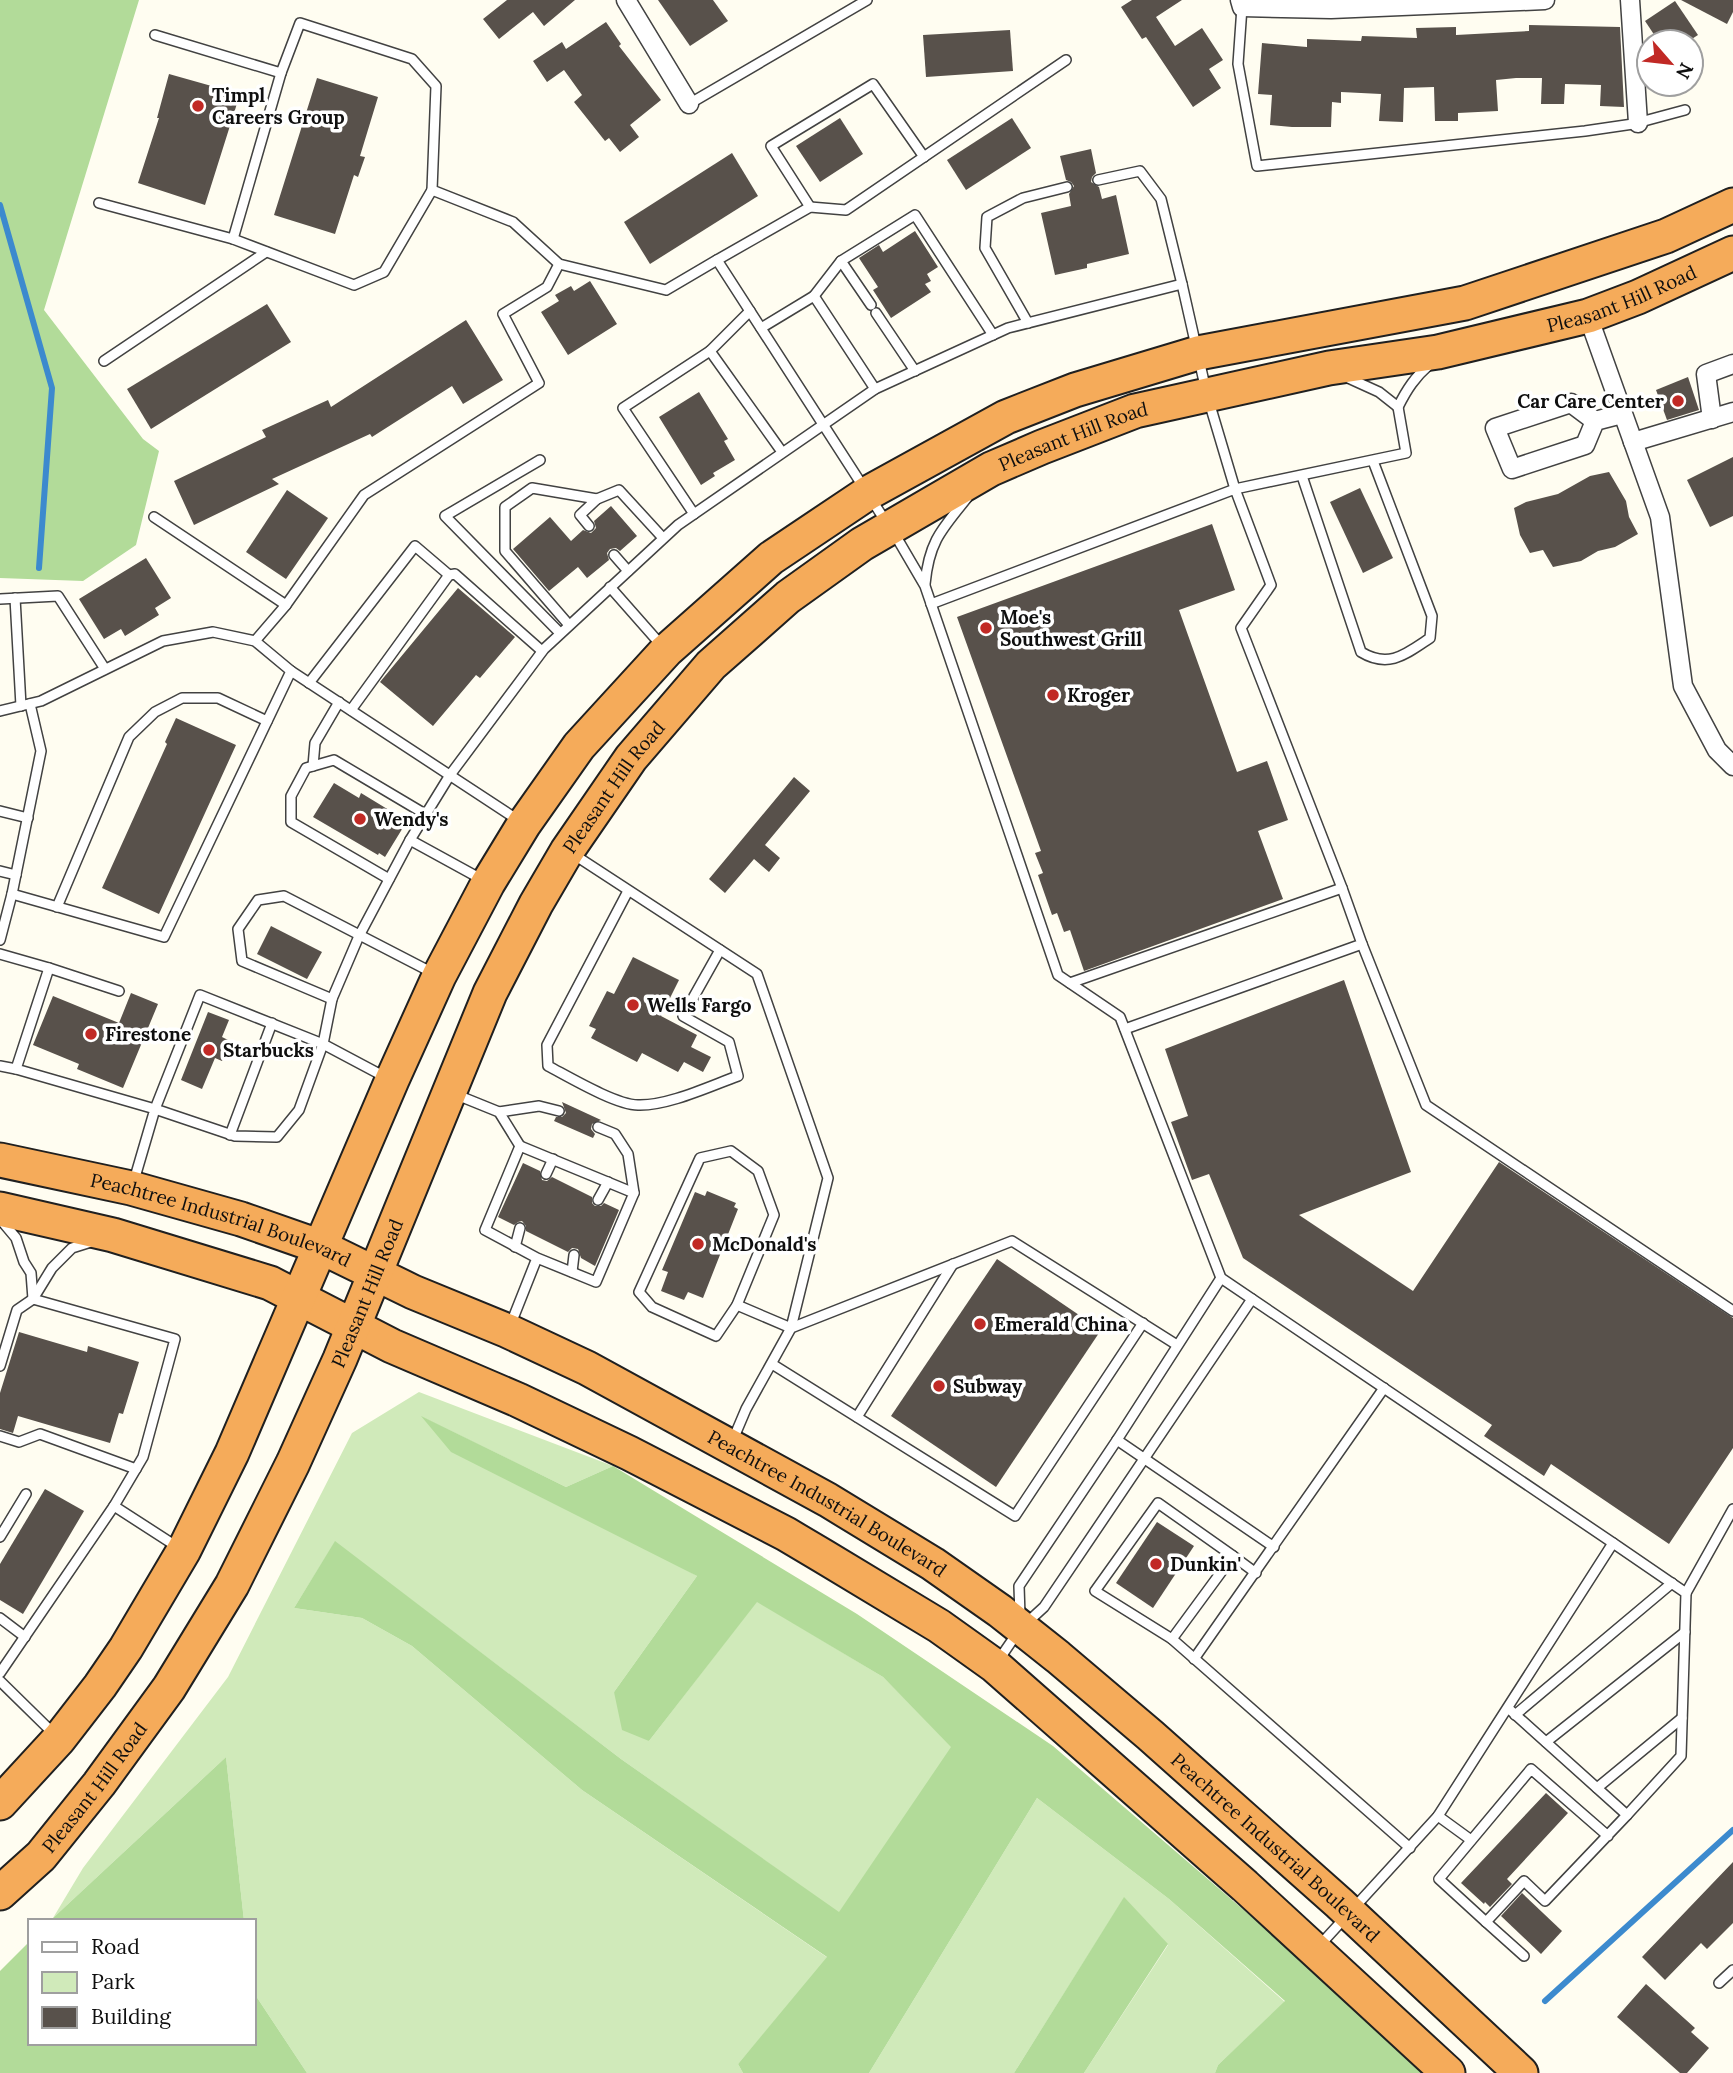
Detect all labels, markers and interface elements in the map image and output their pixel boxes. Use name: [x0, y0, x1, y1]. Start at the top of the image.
north arrow: [1635, 28, 1705, 98]
text: N: [1671, 59, 1699, 83]
place label: Timpl Careers Group: [212, 83, 345, 129]
marker: Timpl Careers Group: [190, 98, 206, 114]
street label: Pleasant Hill Road: [1544, 260, 1700, 337]
place label: Car Care Center: [1517, 389, 1664, 413]
marker: Car Care Center: [1670, 393, 1686, 409]
street label: Pleasant Hill Road: [995, 397, 1150, 476]
place label: Moe's Southwest Grill: [1000, 605, 1142, 651]
marker: Moe's Southwest Grill: [978, 620, 994, 636]
place label: Kroger: [1067, 683, 1130, 707]
marker: Kroger: [1045, 687, 1061, 703]
street label: Pleasant Hill Road: [557, 716, 670, 858]
place label: Wendy's: [374, 807, 449, 831]
marker: Wendy's: [352, 811, 368, 827]
place label: Wells Fargo: [647, 993, 752, 1017]
marker: Wells Fargo: [625, 997, 641, 1013]
place label: Firestone: [105, 1022, 191, 1046]
marker: Firestone: [83, 1026, 99, 1042]
place label: Starbucks: [223, 1038, 314, 1062]
marker: Starbucks: [201, 1042, 217, 1058]
street label: Peachtree Industrial Boulevard: [88, 1168, 355, 1272]
street label: Pleasant Hill Road: [326, 1215, 408, 1371]
place label: McDonald's: [712, 1232, 817, 1256]
marker: McDonald's: [690, 1236, 706, 1252]
place label: Emerald China: [994, 1312, 1128, 1336]
marker: Emerald China: [972, 1316, 988, 1332]
place label: Subway: [953, 1374, 1023, 1398]
marker: Subway: [931, 1378, 947, 1394]
street label: Peachtree Industrial Boulevard: [704, 1424, 951, 1582]
place label: Dunkin': [1170, 1552, 1241, 1576]
marker: Dunkin': [1148, 1556, 1164, 1572]
street label: Pleasant Hill Road: [36, 1717, 152, 1858]
street label: Peachtree Industrial Boulevard: [1166, 1747, 1385, 1947]
legend: [28, 1919, 256, 2045]
text: Road: [91, 1933, 140, 1960]
text: Park: [91, 1968, 135, 1995]
text: Building: [91, 2003, 171, 2030]

